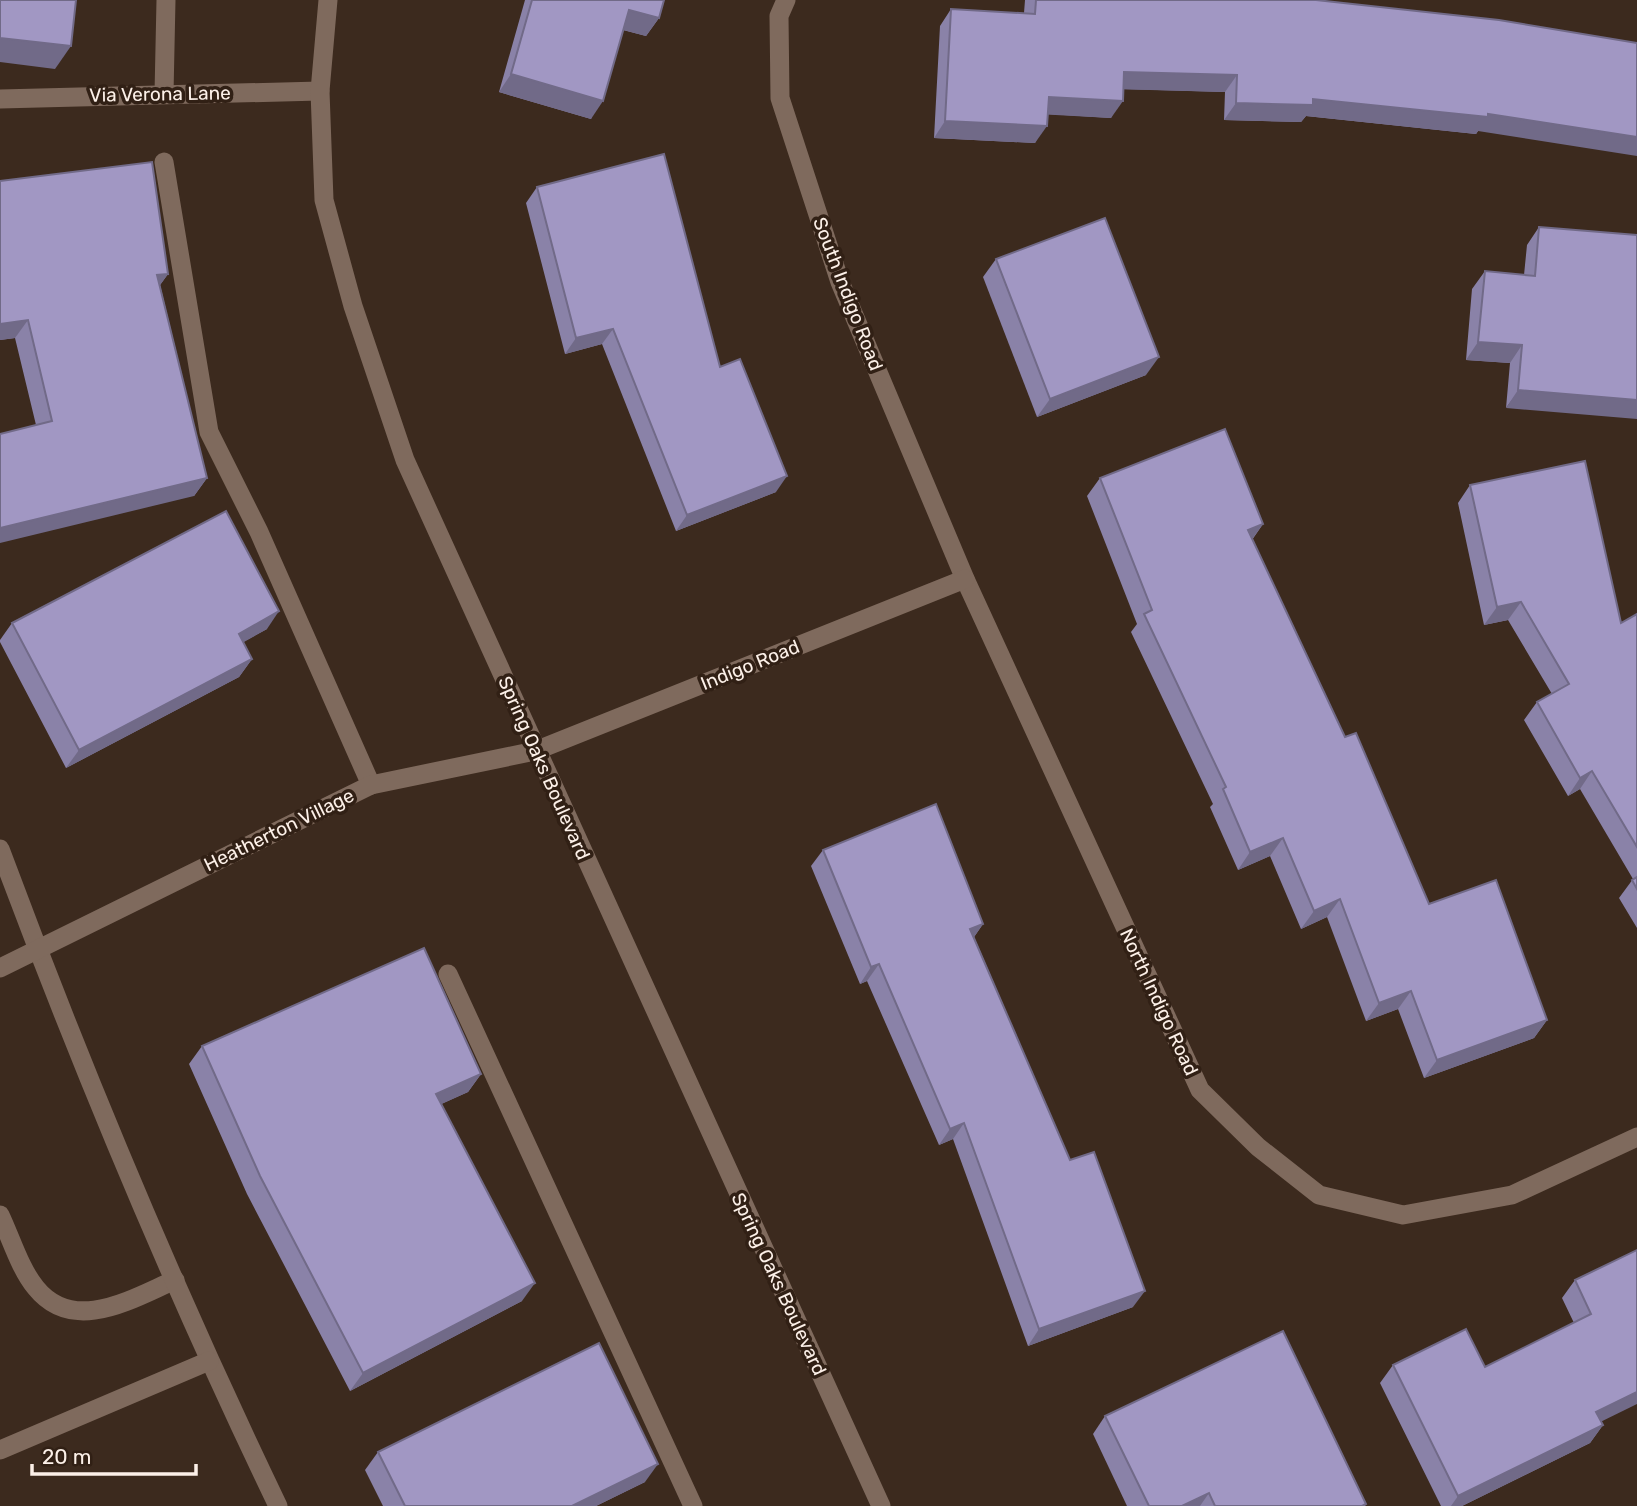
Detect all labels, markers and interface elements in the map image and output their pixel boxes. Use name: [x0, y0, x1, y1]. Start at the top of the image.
street label: Via Verona Lane: [89, 81, 231, 107]
street label: South Indigo Road: [808, 214, 888, 374]
street label: Indigo Road: [697, 635, 803, 695]
street label: Spring Oaks Boulevard: [493, 673, 595, 863]
street label: Heatherton Village: [200, 784, 358, 876]
street label: North Indigo Road: [1115, 925, 1203, 1079]
street label: Spring Oaks Boulevard: [727, 1189, 831, 1379]
scale bar: [32, 1432, 196, 1476]
text: 20 m: [42, 1444, 91, 1469]

